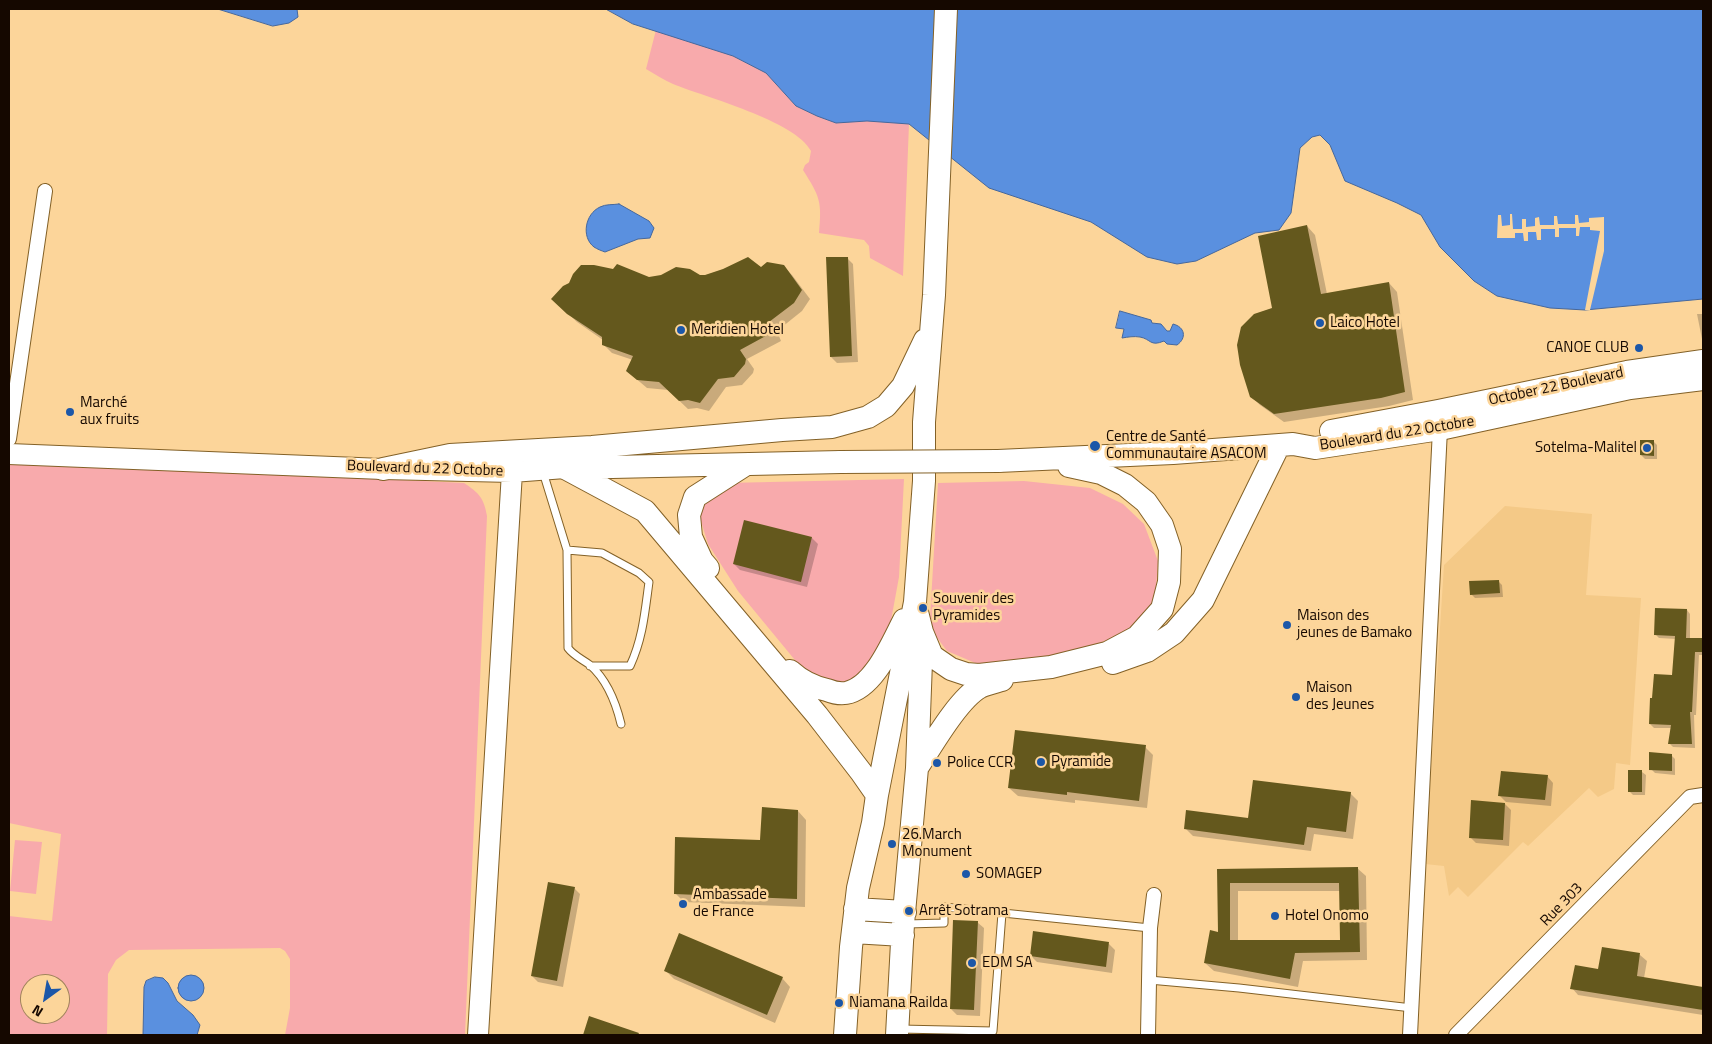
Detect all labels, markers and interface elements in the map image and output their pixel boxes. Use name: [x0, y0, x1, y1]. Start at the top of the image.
place label: Laico Hotel: [1330, 314, 1400, 332]
marker: Laico Hotel: [1314, 317, 1326, 329]
place label: Meridien Hotel: [691, 321, 784, 339]
marker: Meridien Hotel: [675, 324, 687, 336]
place label: CANOE CLUB: [1546, 339, 1629, 357]
marker: CANOE CLUB: [1633, 342, 1645, 354]
street label: October 22 Boulevard: [1487, 364, 1625, 410]
place label: Marché aux fruits: [80, 394, 139, 429]
marker: Marché aux fruits: [64, 406, 76, 418]
street label: Boulevard du 22 Octobre: [1318, 413, 1476, 455]
place label: Centre de Santé Communautaire ASACOM: [1106, 428, 1267, 463]
marker: Centre de Santé Communautaire ASACOM: [1088, 439, 1102, 453]
place label: Sotelma-Malitel: [1535, 439, 1637, 457]
marker: Sotelma-Malitel: [1641, 442, 1653, 454]
street label: Boulevard du 22 Octobre: [347, 457, 503, 481]
place label: Souvenir des Pyramides: [933, 590, 1014, 625]
marker: Souvenir des Pyramides: [917, 602, 929, 614]
place label: Maison des jeunes de Bamako: [1297, 607, 1412, 642]
marker: Maison des jeunes de Bamako: [1281, 619, 1293, 631]
place label: Maison des Jeunes: [1306, 679, 1374, 714]
marker: Maison des Jeunes: [1290, 691, 1302, 703]
place label: Pyramide: [1051, 753, 1111, 771]
place label: Police CCR: [947, 754, 1013, 772]
marker: Pyramide: [1035, 756, 1047, 768]
marker: Police CCR: [931, 757, 943, 769]
place label: 26.March Monument: [902, 826, 972, 861]
marker: 26.March Monument: [886, 838, 898, 850]
place label: SOMAGEP: [976, 865, 1042, 883]
marker: SOMAGEP: [960, 868, 972, 880]
street label: Rue 303: [1537, 880, 1587, 930]
place label: Ambassade de France: [693, 886, 767, 921]
marker: Ambassade de France: [677, 898, 689, 910]
place label: Arrêt Sotrama: [919, 902, 1008, 920]
marker: Arrêt Sotrama: [903, 905, 915, 917]
place label: Hotel Onomo: [1285, 907, 1369, 925]
marker: Hotel Onomo: [1269, 910, 1281, 922]
place label: EDM SA: [982, 954, 1033, 972]
marker: EDM SA: [966, 957, 978, 969]
north arrow: [20, 974, 70, 1024]
place label: Niamana Railda: [849, 994, 948, 1012]
marker: Niamana Railda: [833, 997, 845, 1009]
text: N: [28, 1000, 47, 1023]

